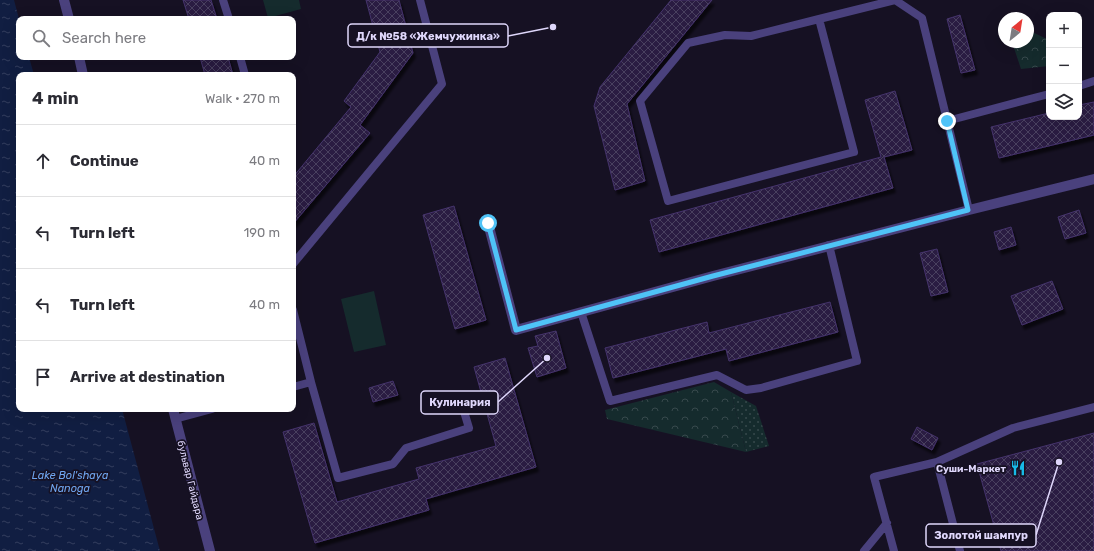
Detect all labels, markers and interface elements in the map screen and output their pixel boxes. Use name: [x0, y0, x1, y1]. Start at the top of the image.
north arrow: [998, 12, 1034, 48]
map controls: [1046, 12, 1082, 120]
button: +: [1046, 12, 1082, 48]
search box: [16, 16, 296, 60]
callout: Д/к №58 «Жемчужинка»: [348, 24, 508, 47]
icon: search: [30, 27, 52, 49]
text: Search here: [62, 29, 146, 47]
text: Д/к №58 «Жемчужинка»: [356, 30, 500, 43]
button: −: [1046, 48, 1082, 84]
button: layers: [1046, 84, 1082, 120]
text: 4 min: [32, 88, 79, 108]
text: Walk · 270 m: [205, 91, 280, 106]
route end: [938, 112, 956, 130]
icon: ahead: [32, 150, 54, 172]
text: Continue: [70, 152, 139, 170]
text: 40 m: [249, 153, 280, 168]
route start: [479, 214, 497, 232]
icon: left: [32, 222, 54, 244]
text: Turn left: [70, 224, 135, 242]
text: 190 m: [244, 225, 280, 240]
icon: left: [32, 294, 54, 316]
text: Turn left: [70, 296, 135, 314]
text: 40 m: [249, 297, 280, 312]
icon: arrive: [32, 366, 54, 388]
text: Arrive at destination: [70, 368, 225, 386]
callout: Кулинария: [421, 391, 498, 414]
text: Кулинария: [429, 396, 491, 409]
street label: бульвар Гайдара: [174, 439, 206, 521]
restaurant icon: Суши-Маркет: [1009, 459, 1027, 477]
place label: Суши-Маркет: [936, 463, 1007, 475]
water label: Lake Bol'shaya Nanoga: [32, 469, 109, 495]
callout: Золотой шампур: [926, 524, 1036, 547]
text: Золотой шампур: [934, 529, 1028, 542]

